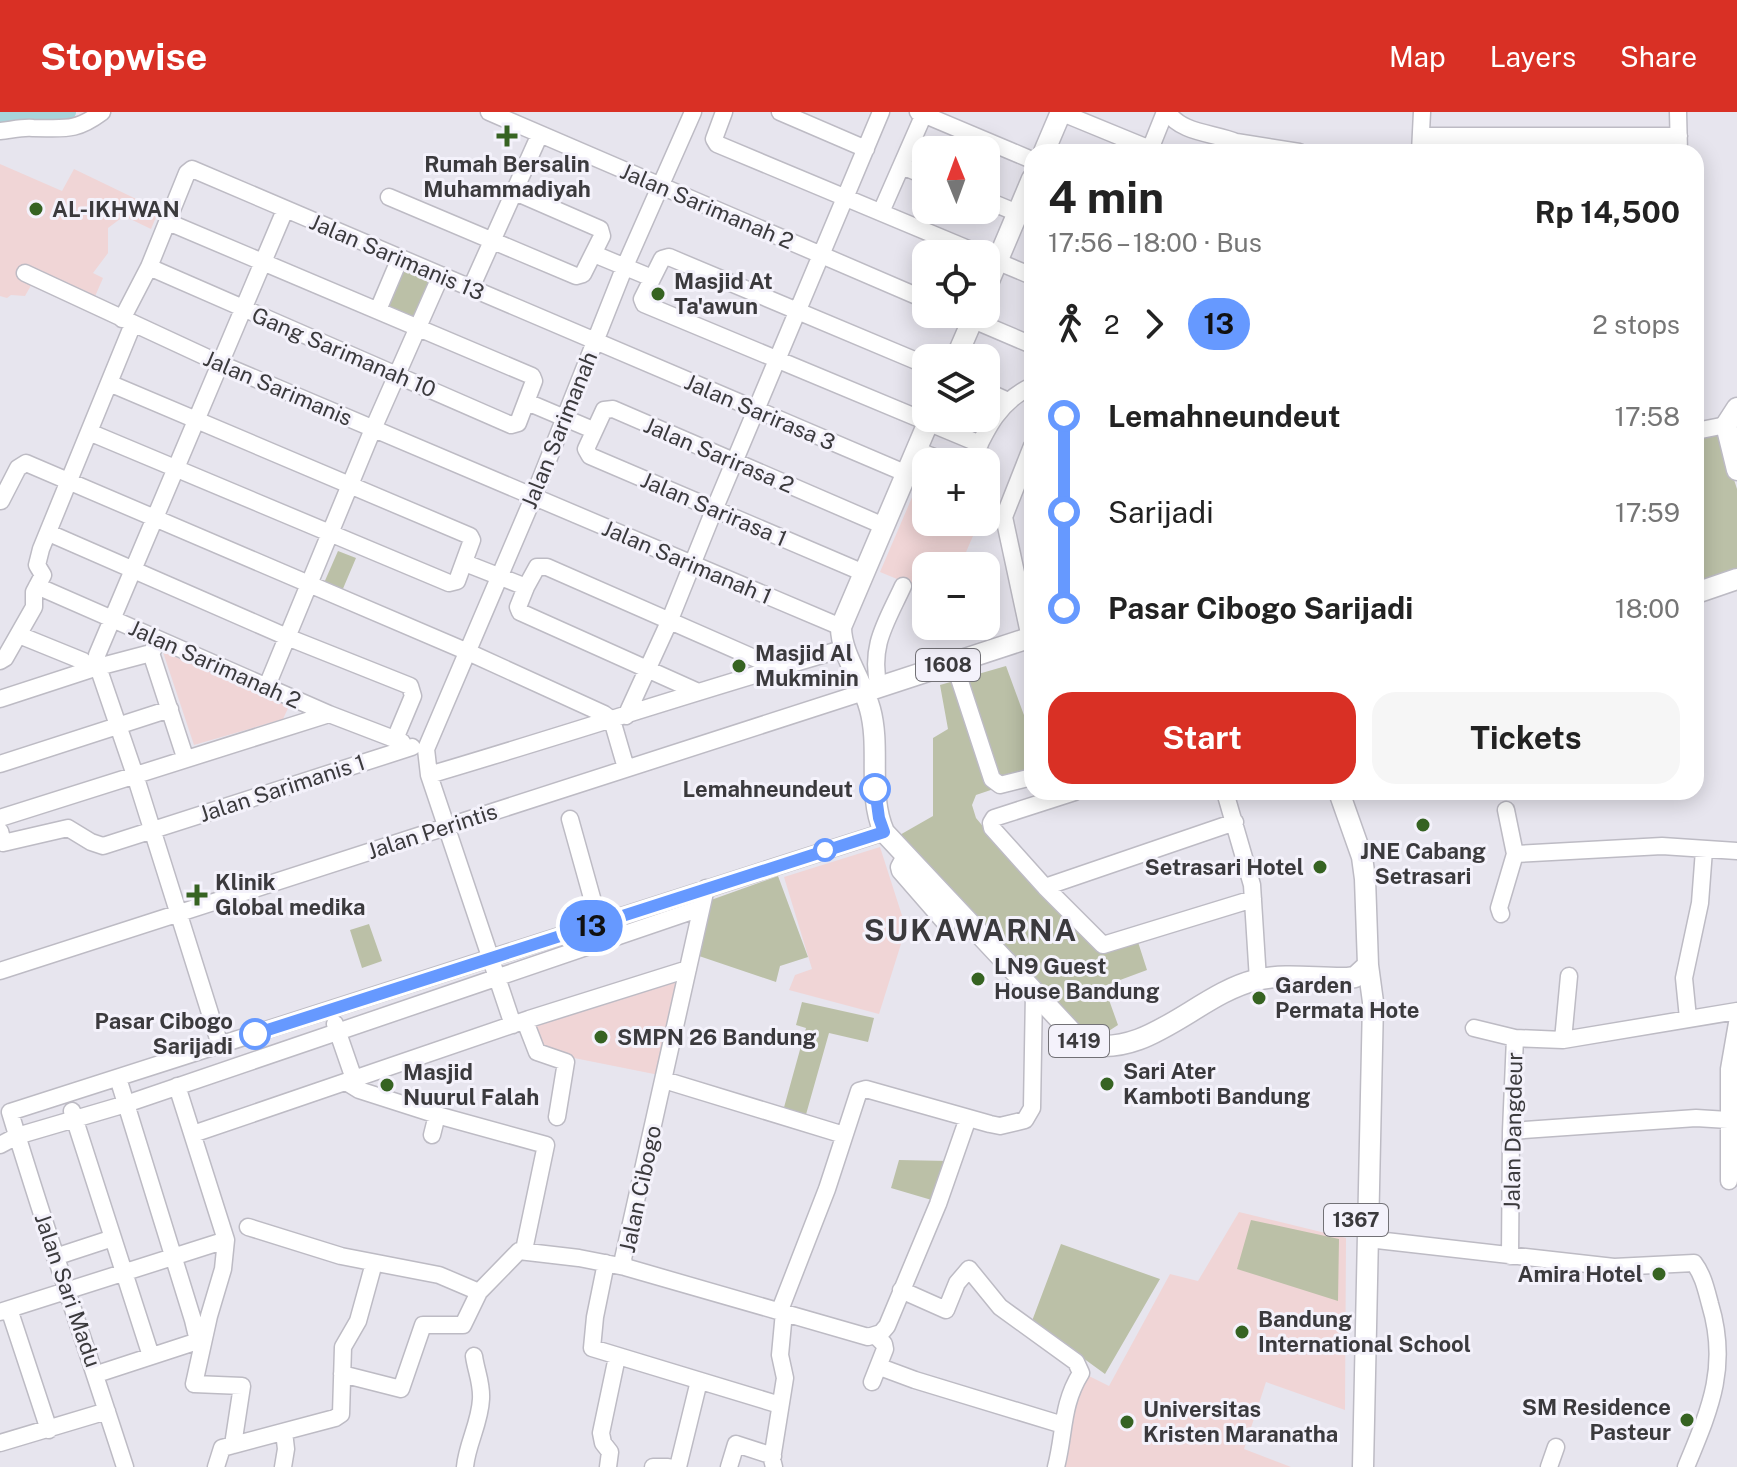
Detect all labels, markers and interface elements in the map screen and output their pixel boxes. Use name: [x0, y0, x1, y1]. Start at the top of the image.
text: Stopwise: [40, 34, 207, 79]
text: Map: [1389, 40, 1446, 73]
text: Layers: [1490, 40, 1576, 73]
text: Share: [1620, 40, 1697, 73]
marker: Rumah Bersalin Muhammadiyah: [496, 125, 518, 147]
north arrow: [912, 136, 1000, 224]
map controls: [912, 136, 1000, 640]
place label: Rumah Bersalin Muhammadiyah: [423, 151, 591, 202]
street label: Jalan Sarimanah 2: [616, 158, 798, 254]
text: 4 min: [1048, 171, 1164, 223]
text: Rp 14,500: [1535, 194, 1680, 230]
place label: AL-IKHWAN: [52, 196, 180, 222]
marker: AL-IKHWAN: [27, 200, 45, 218]
street label: Jalan Sarimanis 13: [306, 208, 488, 306]
text: 17:56 – 18:00 · Bus: [1048, 227, 1262, 258]
button: locate: [912, 240, 1000, 328]
place label: Masjid At Ta'awun: [674, 268, 773, 319]
marker: Masjid At Ta'awun: [649, 285, 667, 303]
street label: Gang Sarimanah 10: [248, 301, 440, 403]
icon: walk: [1048, 302, 1092, 346]
icon: forward: [1132, 302, 1176, 346]
text: 13: [1204, 307, 1234, 340]
text: 2: [1104, 309, 1120, 340]
text: 2 stops: [1592, 309, 1680, 340]
button: layers: [912, 344, 1000, 432]
street label: Jalan Sarimanis: [200, 345, 356, 431]
street label: Jalan Sarimanah: [516, 348, 602, 512]
street label: Jalan Sarirasa 3: [681, 369, 839, 455]
text: Lemahneundeut: [1108, 398, 1340, 434]
text: 17:58: [1614, 401, 1680, 432]
street label: Jalan Sarirasa 2: [640, 412, 798, 498]
button: +: [912, 448, 1000, 536]
street label: Jalan Sarirasa 1: [637, 466, 791, 552]
text: Sarijadi: [1108, 494, 1214, 530]
text: 17:59: [1615, 497, 1680, 528]
street label: Jalan Sarimanah 1: [598, 515, 776, 609]
button: −: [912, 552, 1000, 640]
text: Pasar Cibogo Sarijadi: [1108, 590, 1413, 626]
text: 18:00: [1615, 593, 1680, 624]
street label: Jalan Sarimanah 2: [125, 614, 305, 714]
place label: Masjid Al Mukminin: [755, 640, 859, 691]
road number: 1608: [916, 649, 980, 681]
marker: Masjid Al Mukminin: [730, 657, 748, 675]
button: Start: [1048, 692, 1356, 784]
button: Tickets: [1372, 692, 1680, 784]
street label: Jalan Sarimanis 1: [196, 749, 368, 827]
marker: Lemahneundeut: [860, 774, 890, 804]
place label: Lemahneundeut: [683, 776, 853, 802]
street label: Jalan Perintis: [364, 798, 500, 864]
marker: JNE Cabang Setrasari: [1414, 816, 1432, 834]
place label: JNE Cabang Setrasari: [1360, 838, 1486, 889]
unlabelled marker: [814, 839, 836, 861]
place label: Setrasari Hotel: [1145, 854, 1304, 880]
marker: Setrasari Hotel: [1311, 858, 1329, 876]
place label: Klinik Global medika: [215, 869, 366, 920]
marker: Klinik Global medika: [186, 884, 208, 906]
line badge: 13: [555, 900, 627, 952]
text: 13: [576, 909, 606, 942]
district label: SUKAWARNA: [864, 912, 1078, 948]
place label: LN9 Guest House Bandung: [994, 953, 1160, 1004]
marker: LN9 Guest House Bandung: [969, 970, 987, 988]
place label: Garden Permata Hote: [1275, 972, 1419, 1023]
marker: Garden Permata Hote: [1250, 989, 1268, 1007]
place label: Pasar Cibogo Sarijadi: [95, 1008, 233, 1059]
marker: Pasar Cibogo Sarijadi: [240, 1019, 270, 1049]
place label: SMPN 26 Bandung: [617, 1024, 817, 1050]
road number: 1419: [1049, 1025, 1109, 1057]
marker: SMPN 26 Bandung: [592, 1028, 610, 1046]
street label: Jalan Dangdeur: [1499, 1052, 1527, 1210]
place label: Sari Ater Kamboti Bandung: [1123, 1058, 1311, 1109]
place label: Masjid Nuurul Falah: [403, 1059, 539, 1110]
marker: Sari Ater Kamboti Bandung: [1098, 1075, 1116, 1093]
marker: Masjid Nuurul Falah: [378, 1076, 396, 1094]
street label: Jalan Cibogo: [614, 1123, 666, 1255]
road number: 1367: [1324, 1204, 1388, 1236]
street label: Jalan Sari Madu: [29, 1210, 107, 1370]
place label: Amira Hotel: [1517, 1261, 1643, 1287]
marker: Amira Hotel: [1650, 1265, 1668, 1283]
place label: Bandung International School: [1258, 1306, 1471, 1357]
marker: Bandung International School: [1233, 1323, 1251, 1341]
place label: SM Residence Pasteur: [1522, 1394, 1671, 1445]
place label: Universitas Kristen Maranatha: [1143, 1396, 1338, 1447]
marker: SM Residence Pasteur: [1678, 1411, 1696, 1429]
marker: Universitas Kristen Maranatha: [1118, 1413, 1136, 1431]

